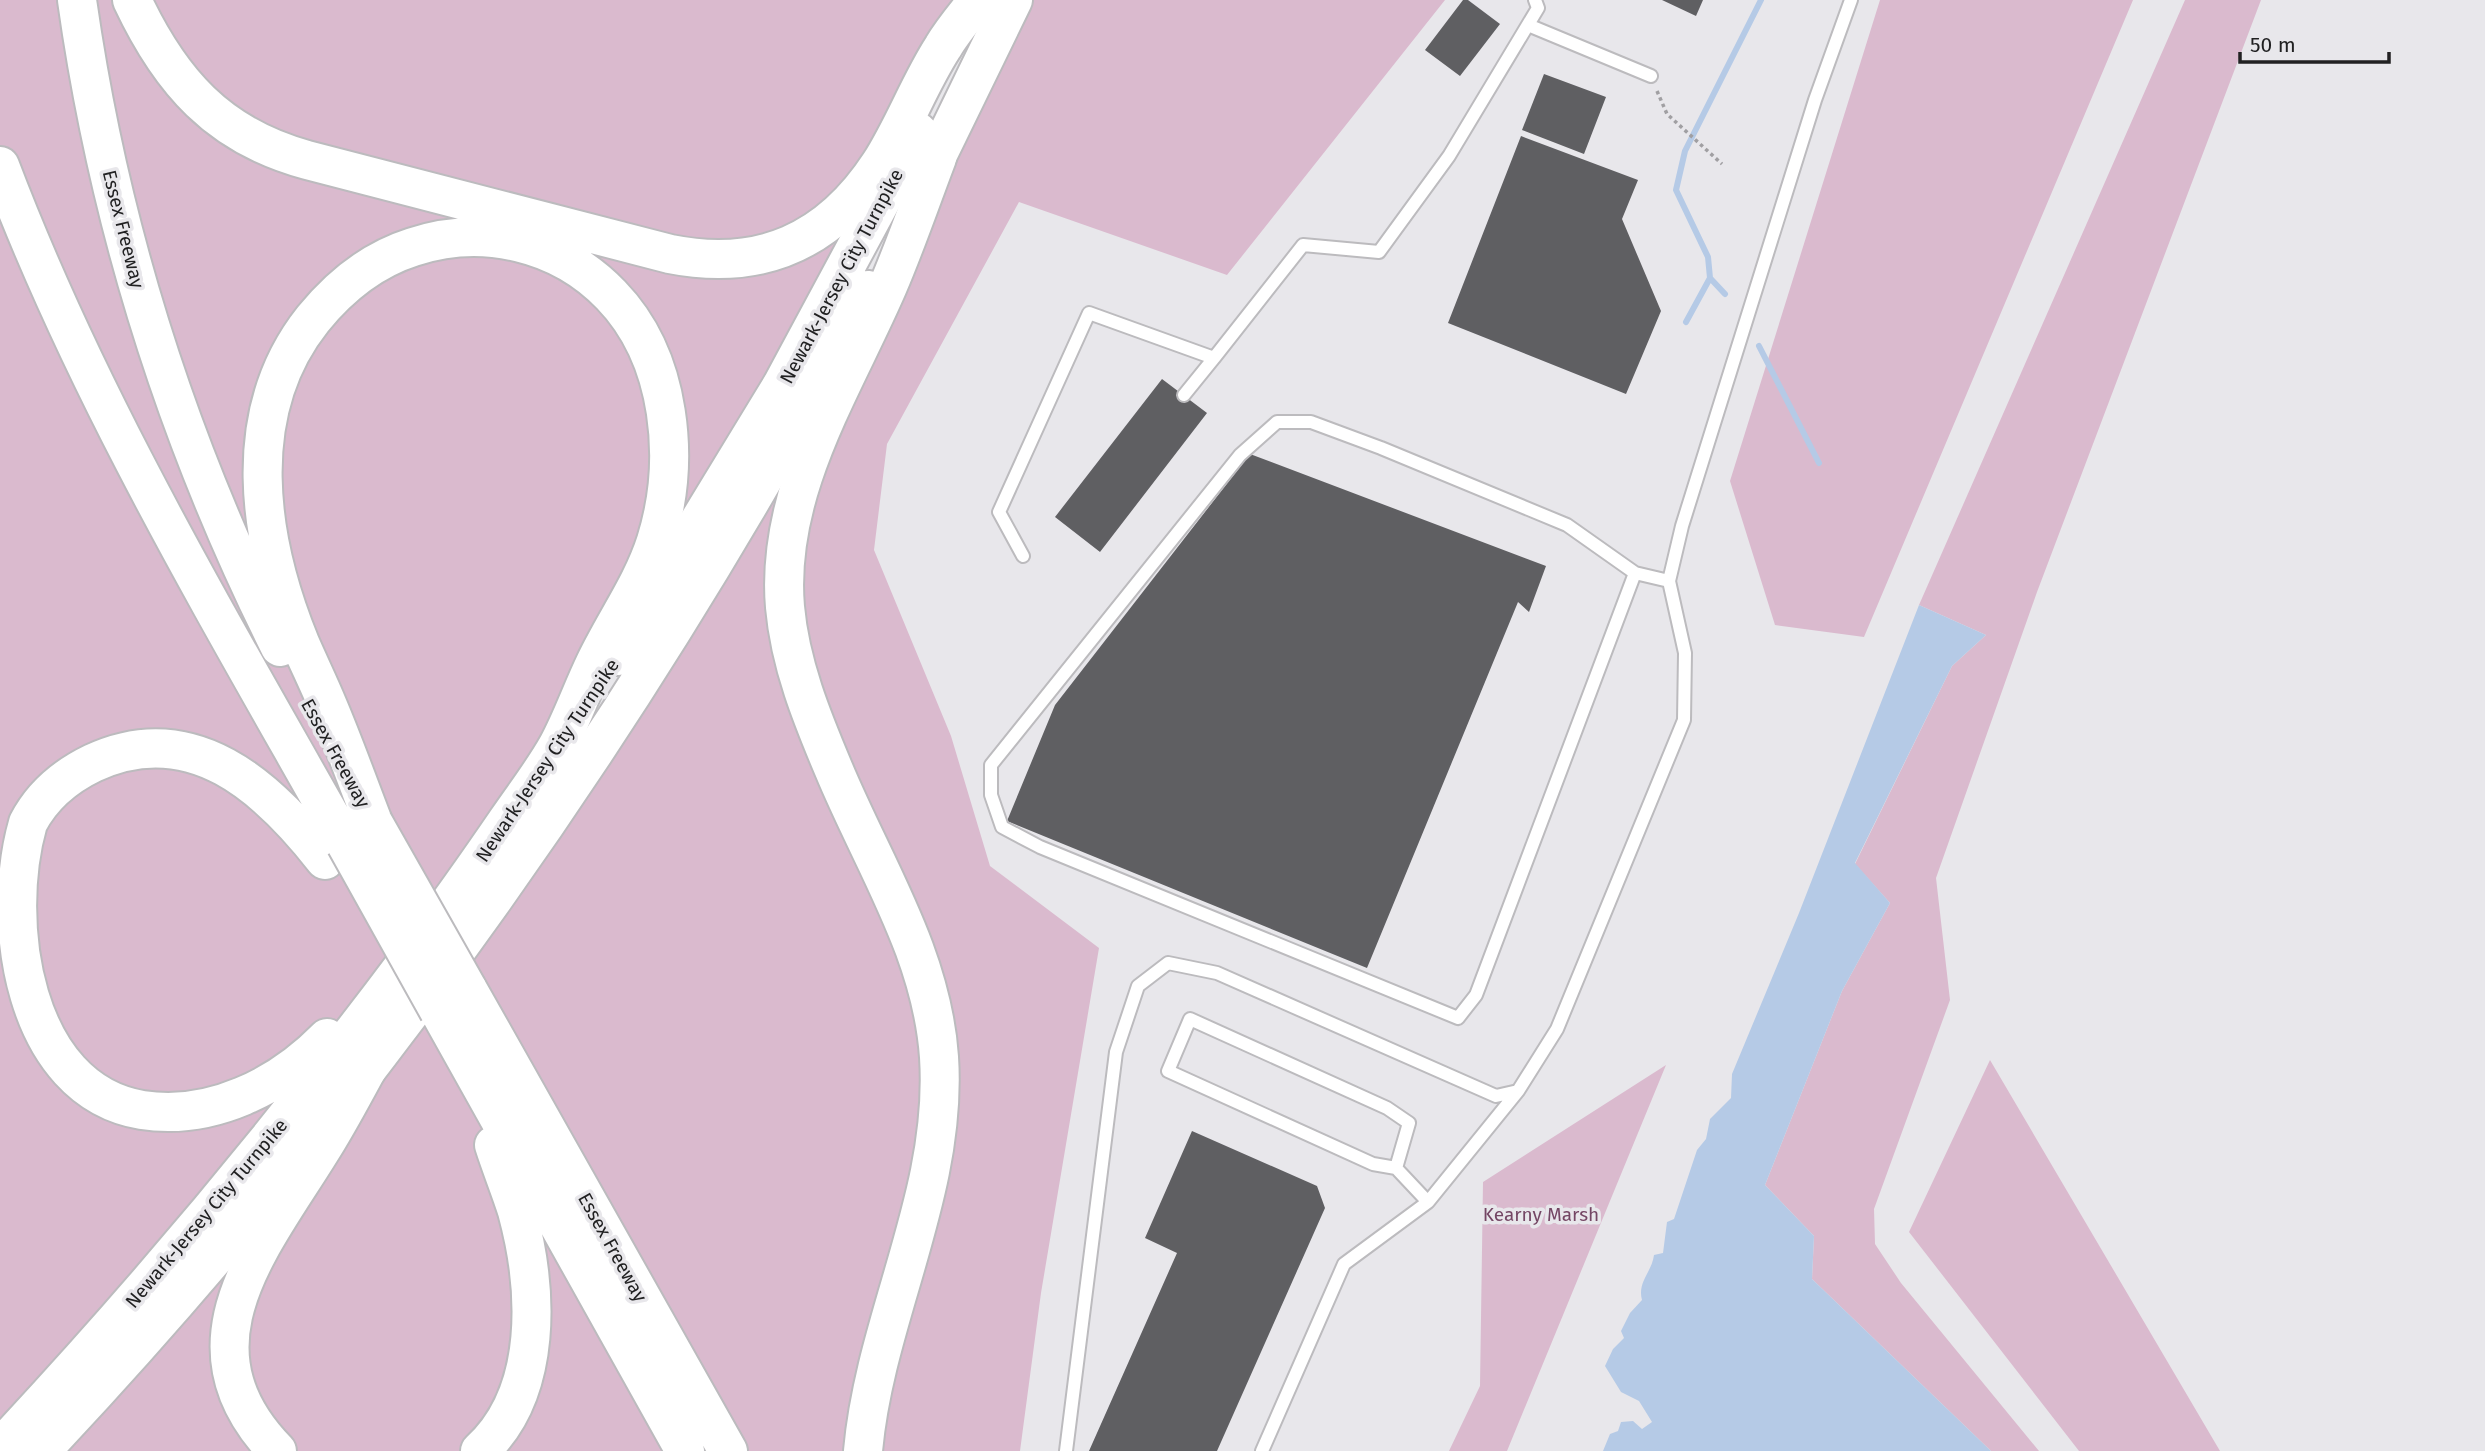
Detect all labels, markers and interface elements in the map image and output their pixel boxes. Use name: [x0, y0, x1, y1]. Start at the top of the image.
scale bar: [2240, 21, 2389, 65]
text: 50 m: [2250, 32, 2296, 58]
street label: Newark-Jersey City Turnpike: [775, 165, 908, 388]
street label: Essex Freeway: [98, 168, 149, 291]
street label: Newark-Jersey City Turnpike: [471, 654, 624, 866]
street label: Essex Freeway: [296, 695, 375, 812]
street label: Newark-Jersey City Turnpike: [120, 1114, 292, 1313]
street label: Essex Freeway: [573, 1189, 652, 1306]
park label: Kearny Marsh: [1483, 1203, 1599, 1226]

